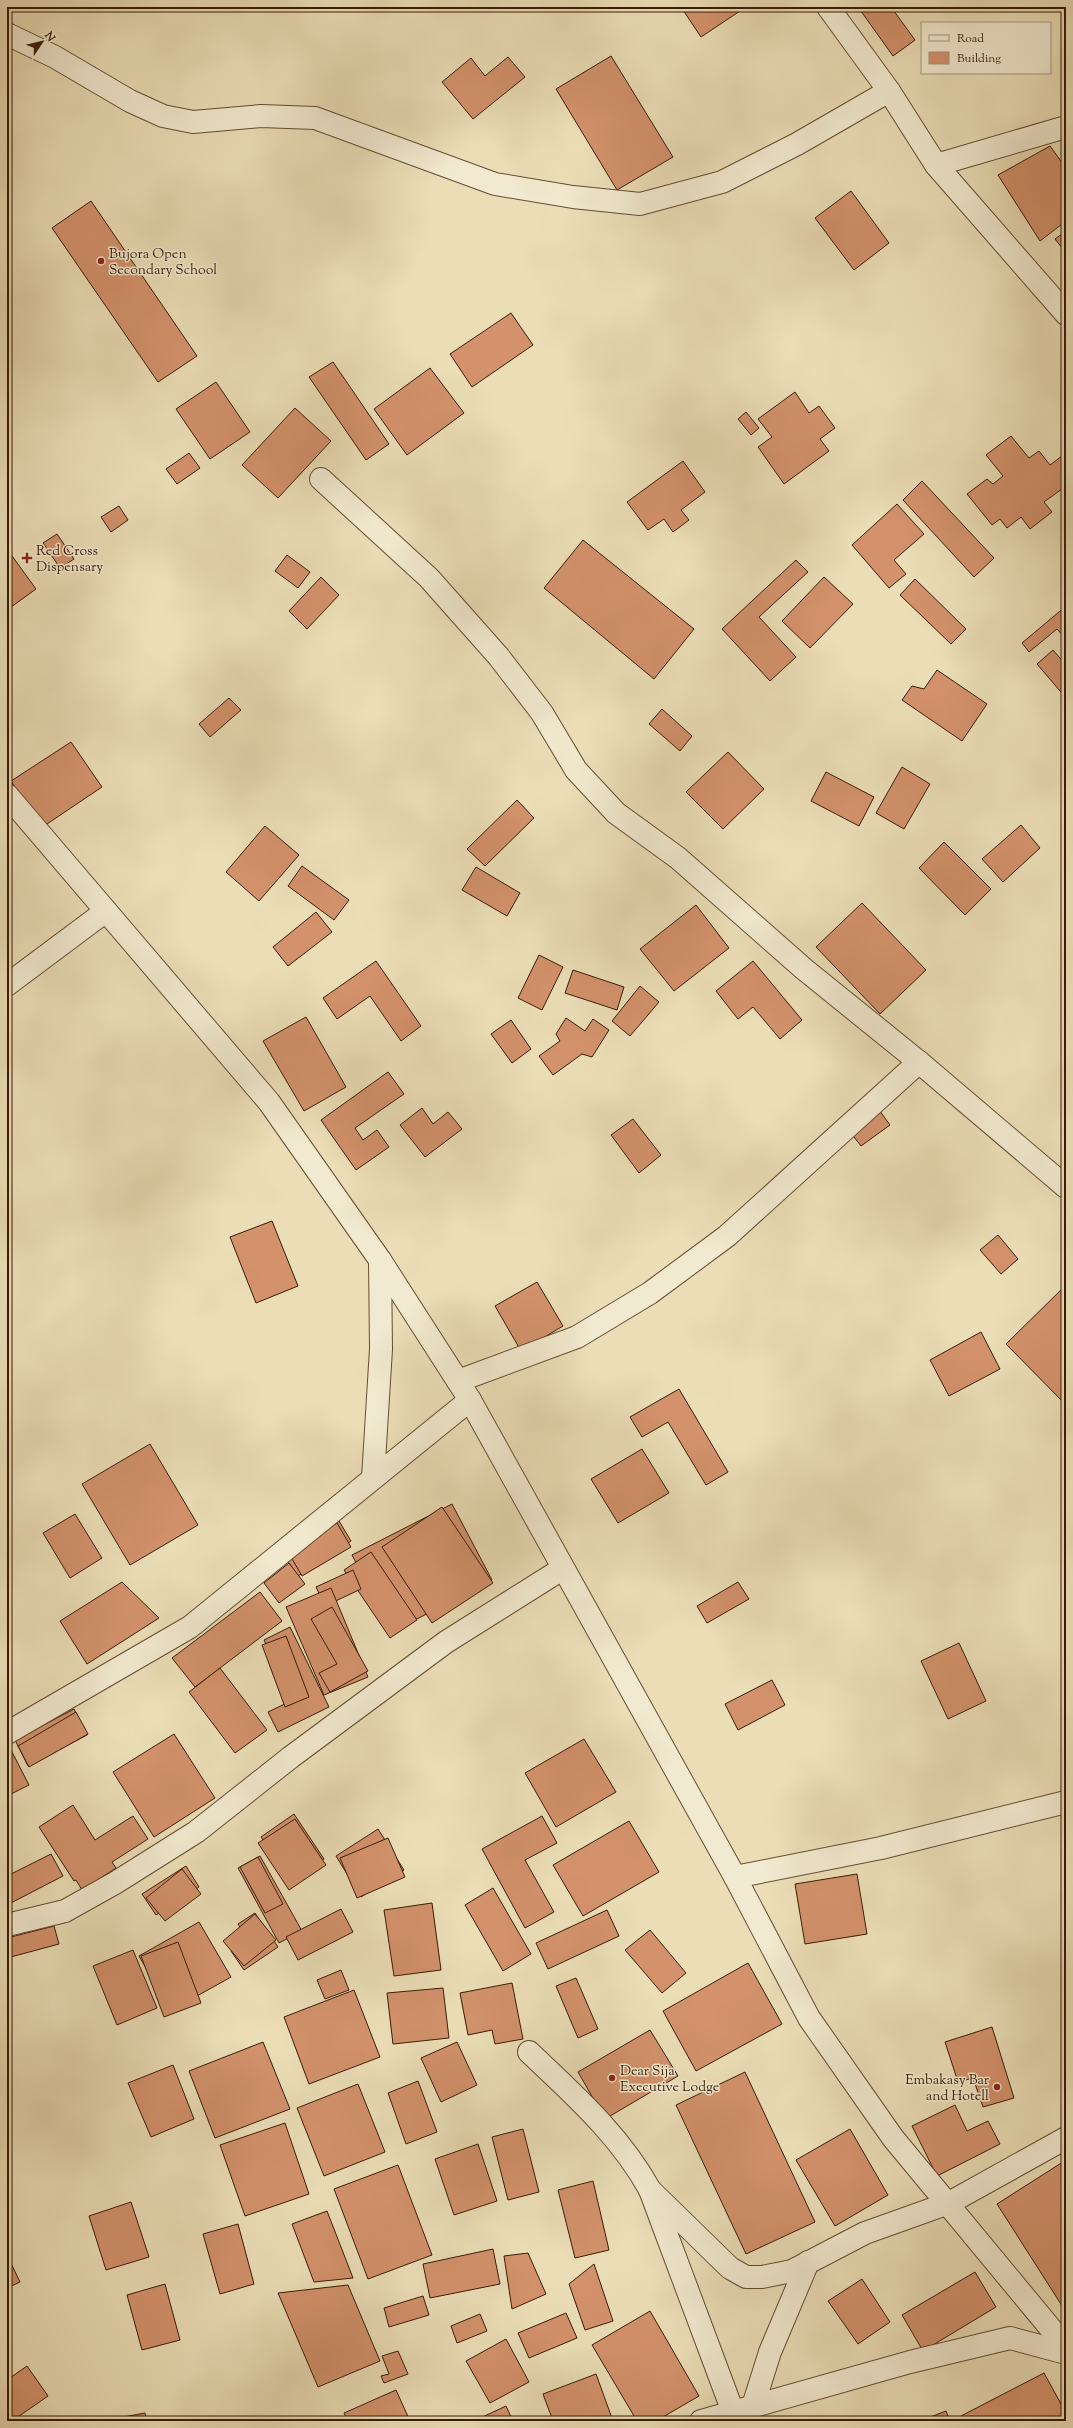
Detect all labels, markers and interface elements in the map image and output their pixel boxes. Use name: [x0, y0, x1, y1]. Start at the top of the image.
north arrow: [22, 22, 62, 62]
legend: [921, 22, 1051, 74]
text: N: [40, 28, 59, 45]
text: Road: [957, 30, 984, 48]
text: Building: [957, 50, 1001, 68]
place label: Bujora Open Secondary School: [109, 245, 217, 281]
marker: Bujora Open Secondary School: [96, 256, 106, 266]
place label: Red Cross Dispensary: [36, 542, 103, 578]
marker: Red Cross Dispensary: [21, 552, 33, 564]
place label: Dear Sija Executive Lodge: [620, 2062, 719, 2098]
place label: Embakasy Bar and Hotell: [905, 2071, 990, 2107]
marker: Dear Sija Executive Lodge: [607, 2073, 617, 2083]
marker: Embakasy Bar and Hotell: [992, 2082, 1002, 2092]

